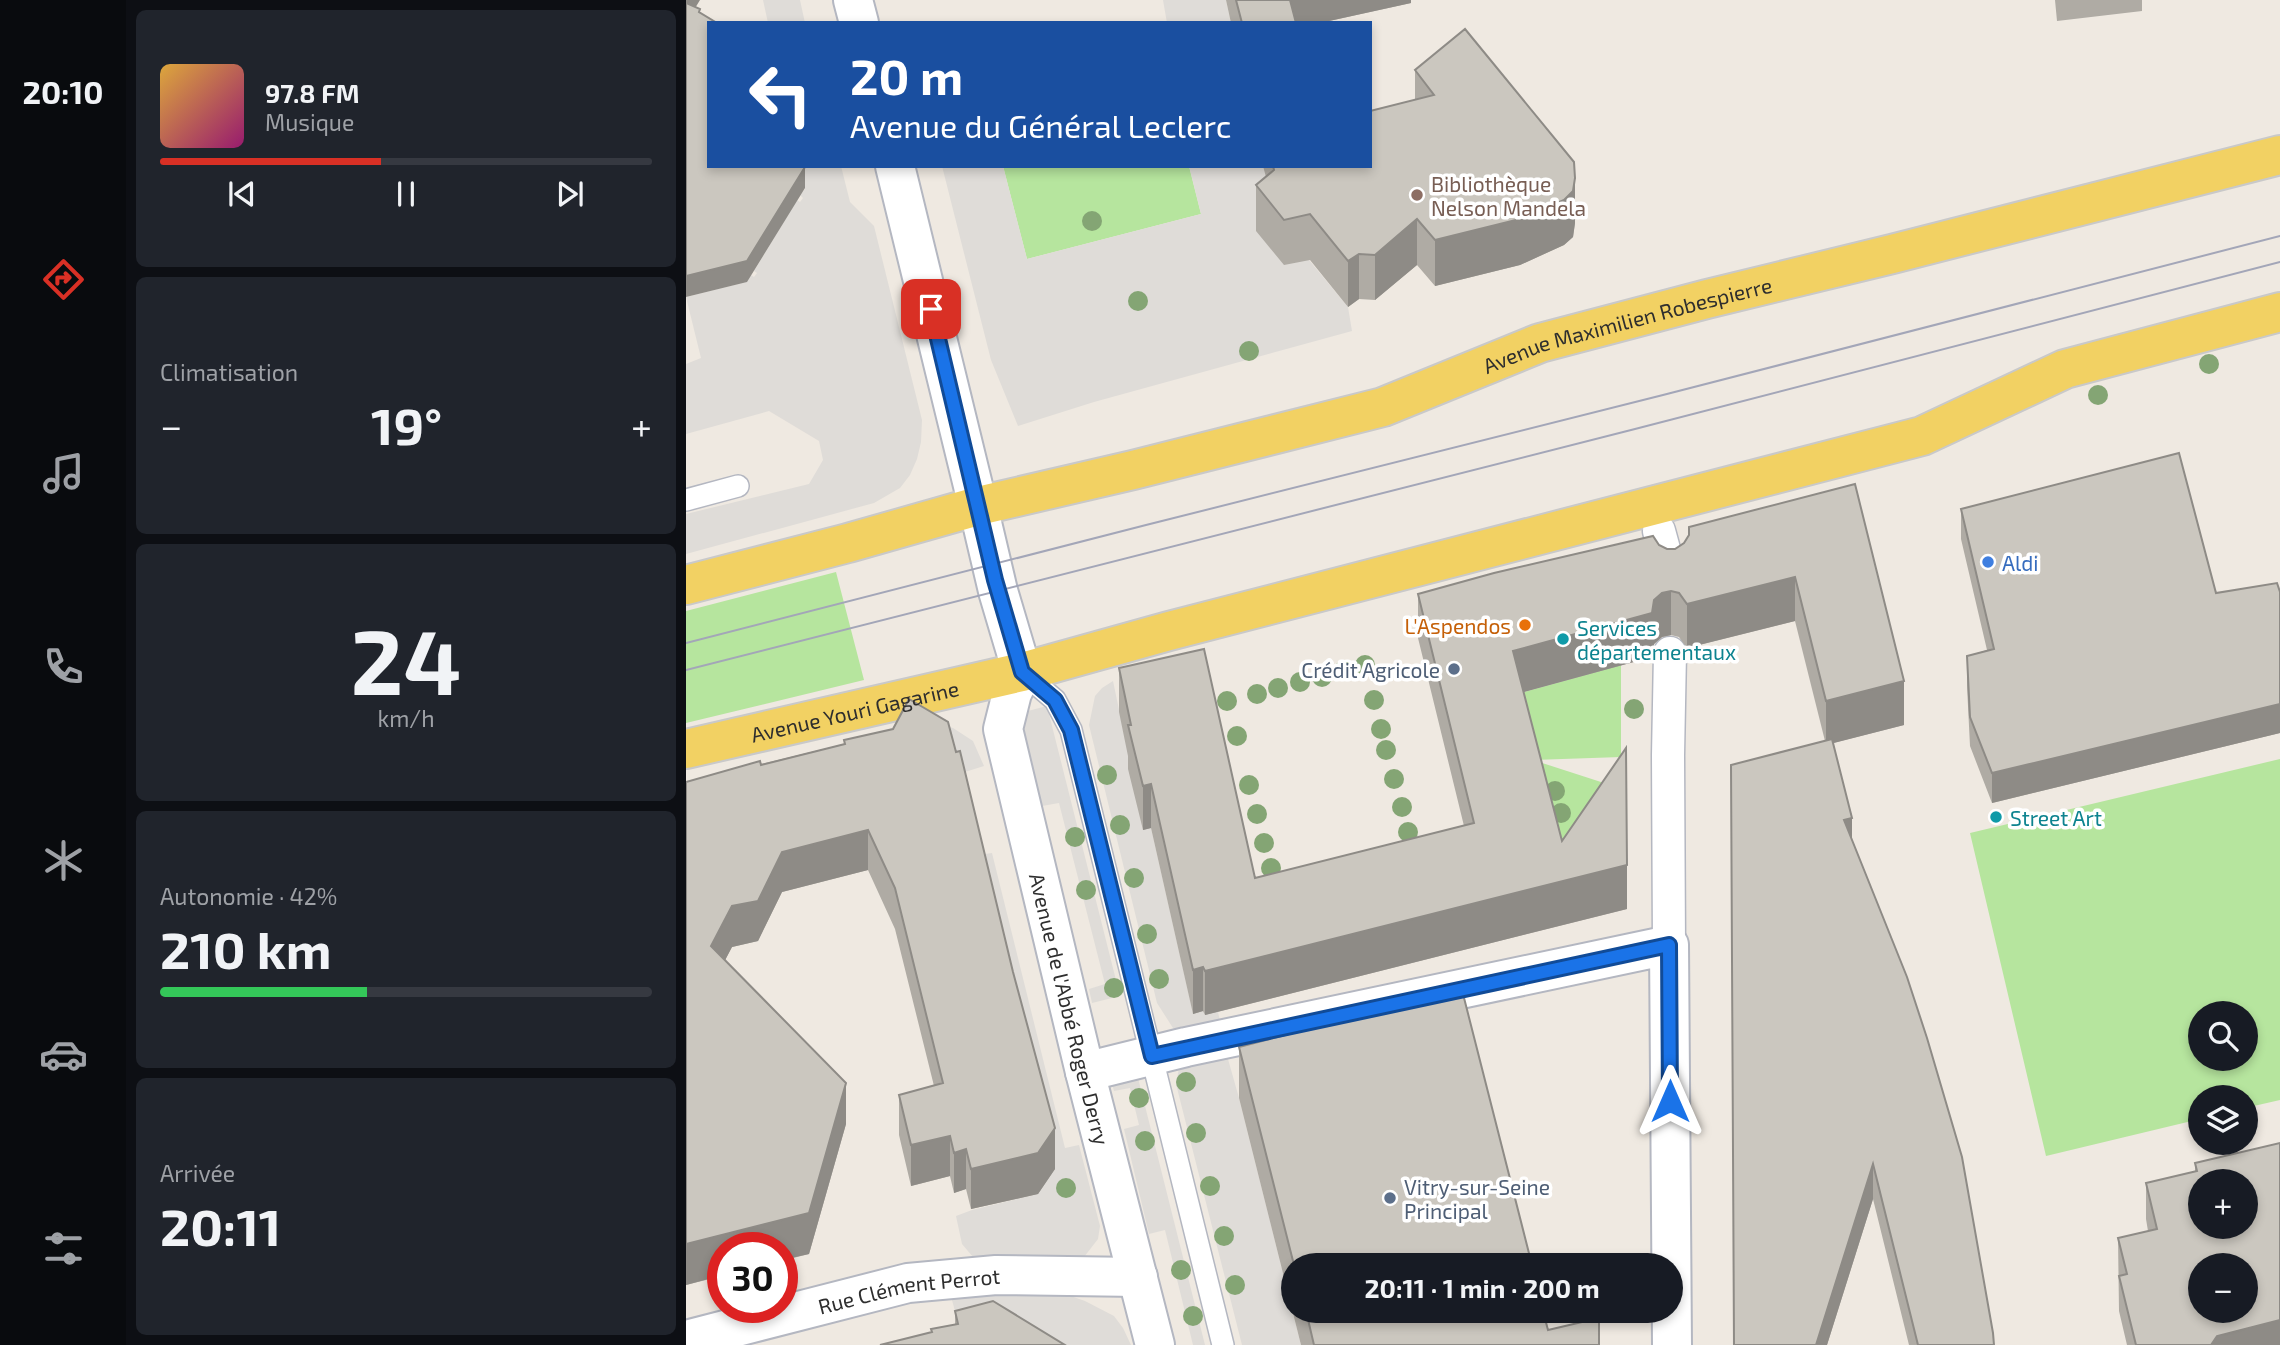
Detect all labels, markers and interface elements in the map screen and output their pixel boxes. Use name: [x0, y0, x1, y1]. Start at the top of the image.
text: 20 m: [850, 46, 963, 105]
icon: left: [735, 49, 826, 140]
text: 20:10: [22, 72, 104, 110]
text: 97.8 FM: [265, 77, 359, 108]
text: Avenue du Général Leclerc: [850, 106, 1231, 144]
text: Musique: [265, 108, 354, 136]
place label: Bibliothèque Nelson Mandela: [1431, 171, 1586, 220]
icon: previous: [223, 175, 261, 213]
icon: pause: [387, 175, 425, 213]
icon: next: [551, 175, 589, 213]
marker: Bibliothèque Nelson Mandela: [1409, 187, 1425, 203]
icon: directions: [39, 255, 88, 304]
street label: Avenue Maximilien Robespierre: [1479, 271, 1774, 378]
pin: [901, 279, 961, 339]
icon: arrive: [912, 290, 950, 328]
text: Climatisation: [160, 358, 298, 386]
text: 19°: [371, 393, 442, 455]
text: −: [160, 402, 182, 448]
text: +: [631, 402, 652, 448]
icon: music: [39, 449, 88, 498]
place label: Aldi: [2002, 550, 2039, 575]
marker: Aldi: [1980, 554, 1996, 570]
text: 24: [351, 604, 461, 713]
place label: L'Aspendos: [1404, 613, 1511, 638]
place label: Services départementaux: [1577, 615, 1736, 664]
marker: L'Aspendos: [1517, 617, 1533, 633]
marker: Services départementaux: [1555, 631, 1571, 647]
icon: phone: [39, 642, 88, 691]
place label: Crédit Agricole: [1301, 657, 1440, 682]
marker: Crédit Agricole: [1446, 661, 1462, 677]
street label: Avenue Youri Gagarine: [748, 674, 961, 746]
text: km/h: [377, 704, 435, 732]
place label: Street Art: [2010, 805, 2102, 830]
marker: Street Art: [1988, 809, 2004, 825]
icon: climate: [39, 836, 88, 885]
street label: Avenue de l'Abbé Roger Derry: [1025, 870, 1116, 1148]
text: Autonomie · 42%: [160, 882, 337, 910]
text: 210 km: [160, 917, 332, 979]
map controls: [2188, 1001, 2258, 1323]
button: search: [2188, 1001, 2258, 1071]
icon: car: [39, 1030, 88, 1079]
position arrow: [1633, 1064, 1707, 1138]
button: layers: [2188, 1085, 2258, 1155]
text: Arrivée: [160, 1159, 235, 1187]
button: +: [2188, 1169, 2258, 1239]
place label: Vitry-sur-Seine Principal: [1404, 1174, 1550, 1223]
marker: Vitry-sur-Seine Principal: [1382, 1190, 1398, 1206]
text: 20:11: [160, 1194, 281, 1256]
icon: filters: [39, 1224, 88, 1273]
speed limit sign: 30: [707, 1232, 798, 1323]
button: −: [2188, 1253, 2258, 1323]
street label: Rue Clément Perrot: [815, 1262, 1001, 1318]
text: 20:11 · 1 min · 200 m: [1364, 1272, 1600, 1303]

